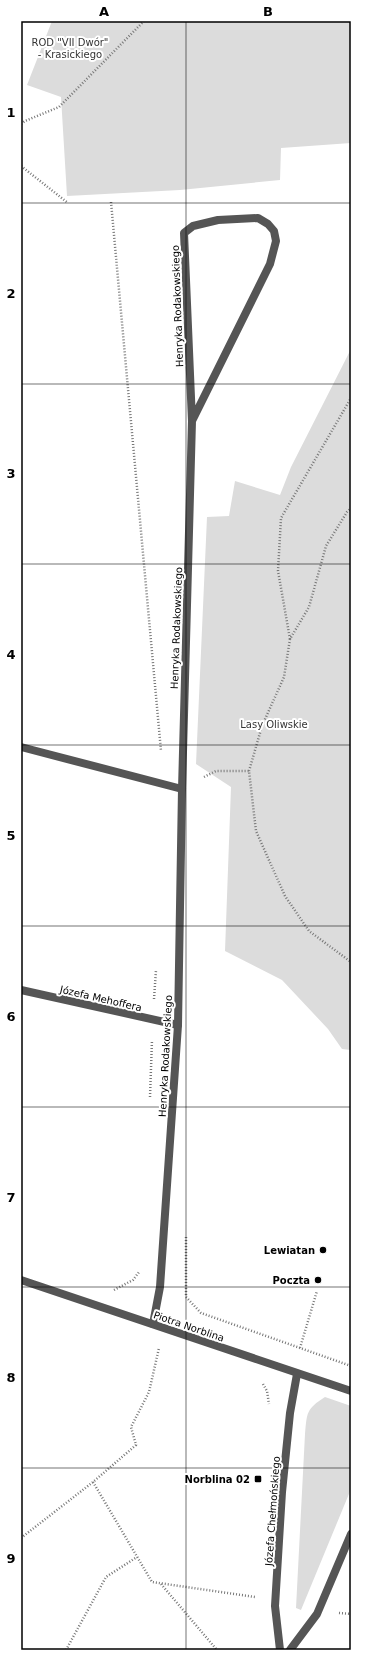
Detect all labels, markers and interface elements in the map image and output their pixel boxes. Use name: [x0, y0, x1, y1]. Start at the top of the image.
text: A: [99, 4, 109, 19]
text: B: [263, 4, 273, 19]
park label: ROD "VII Dwór" - Krasickiego: [32, 37, 108, 60]
text: 1: [6, 105, 16, 120]
street label: Henryka Rodakowskiego: [170, 245, 185, 367]
text: 2: [6, 286, 16, 301]
text: 3: [6, 466, 16, 481]
street label: Henryka Rodakowskiego: [169, 567, 184, 689]
text: 4: [6, 647, 16, 662]
park label: Lasy Oliwskie: [240, 719, 308, 730]
text: 5: [6, 828, 16, 843]
street label: Józefa Mehoffera: [58, 983, 143, 1013]
street label: Henryka Rodakowskiego: [157, 995, 174, 1117]
text: 6: [6, 1009, 16, 1024]
text: 7: [6, 1190, 16, 1205]
place label: Lewiatan: [264, 1245, 315, 1256]
marker: Lewiatan: [318, 1245, 328, 1255]
place label: Poczta: [273, 1275, 310, 1286]
marker: Poczta: [313, 1275, 323, 1285]
street label: Piotra Norblina: [152, 1309, 226, 1344]
text: 8: [6, 1370, 16, 1385]
street label: Józefa Chełmońskiego: [263, 1456, 282, 1567]
place label: Norblina 02: [185, 1474, 250, 1485]
marker: Norblina 02: [253, 1474, 263, 1484]
text: 9: [6, 1551, 16, 1566]

